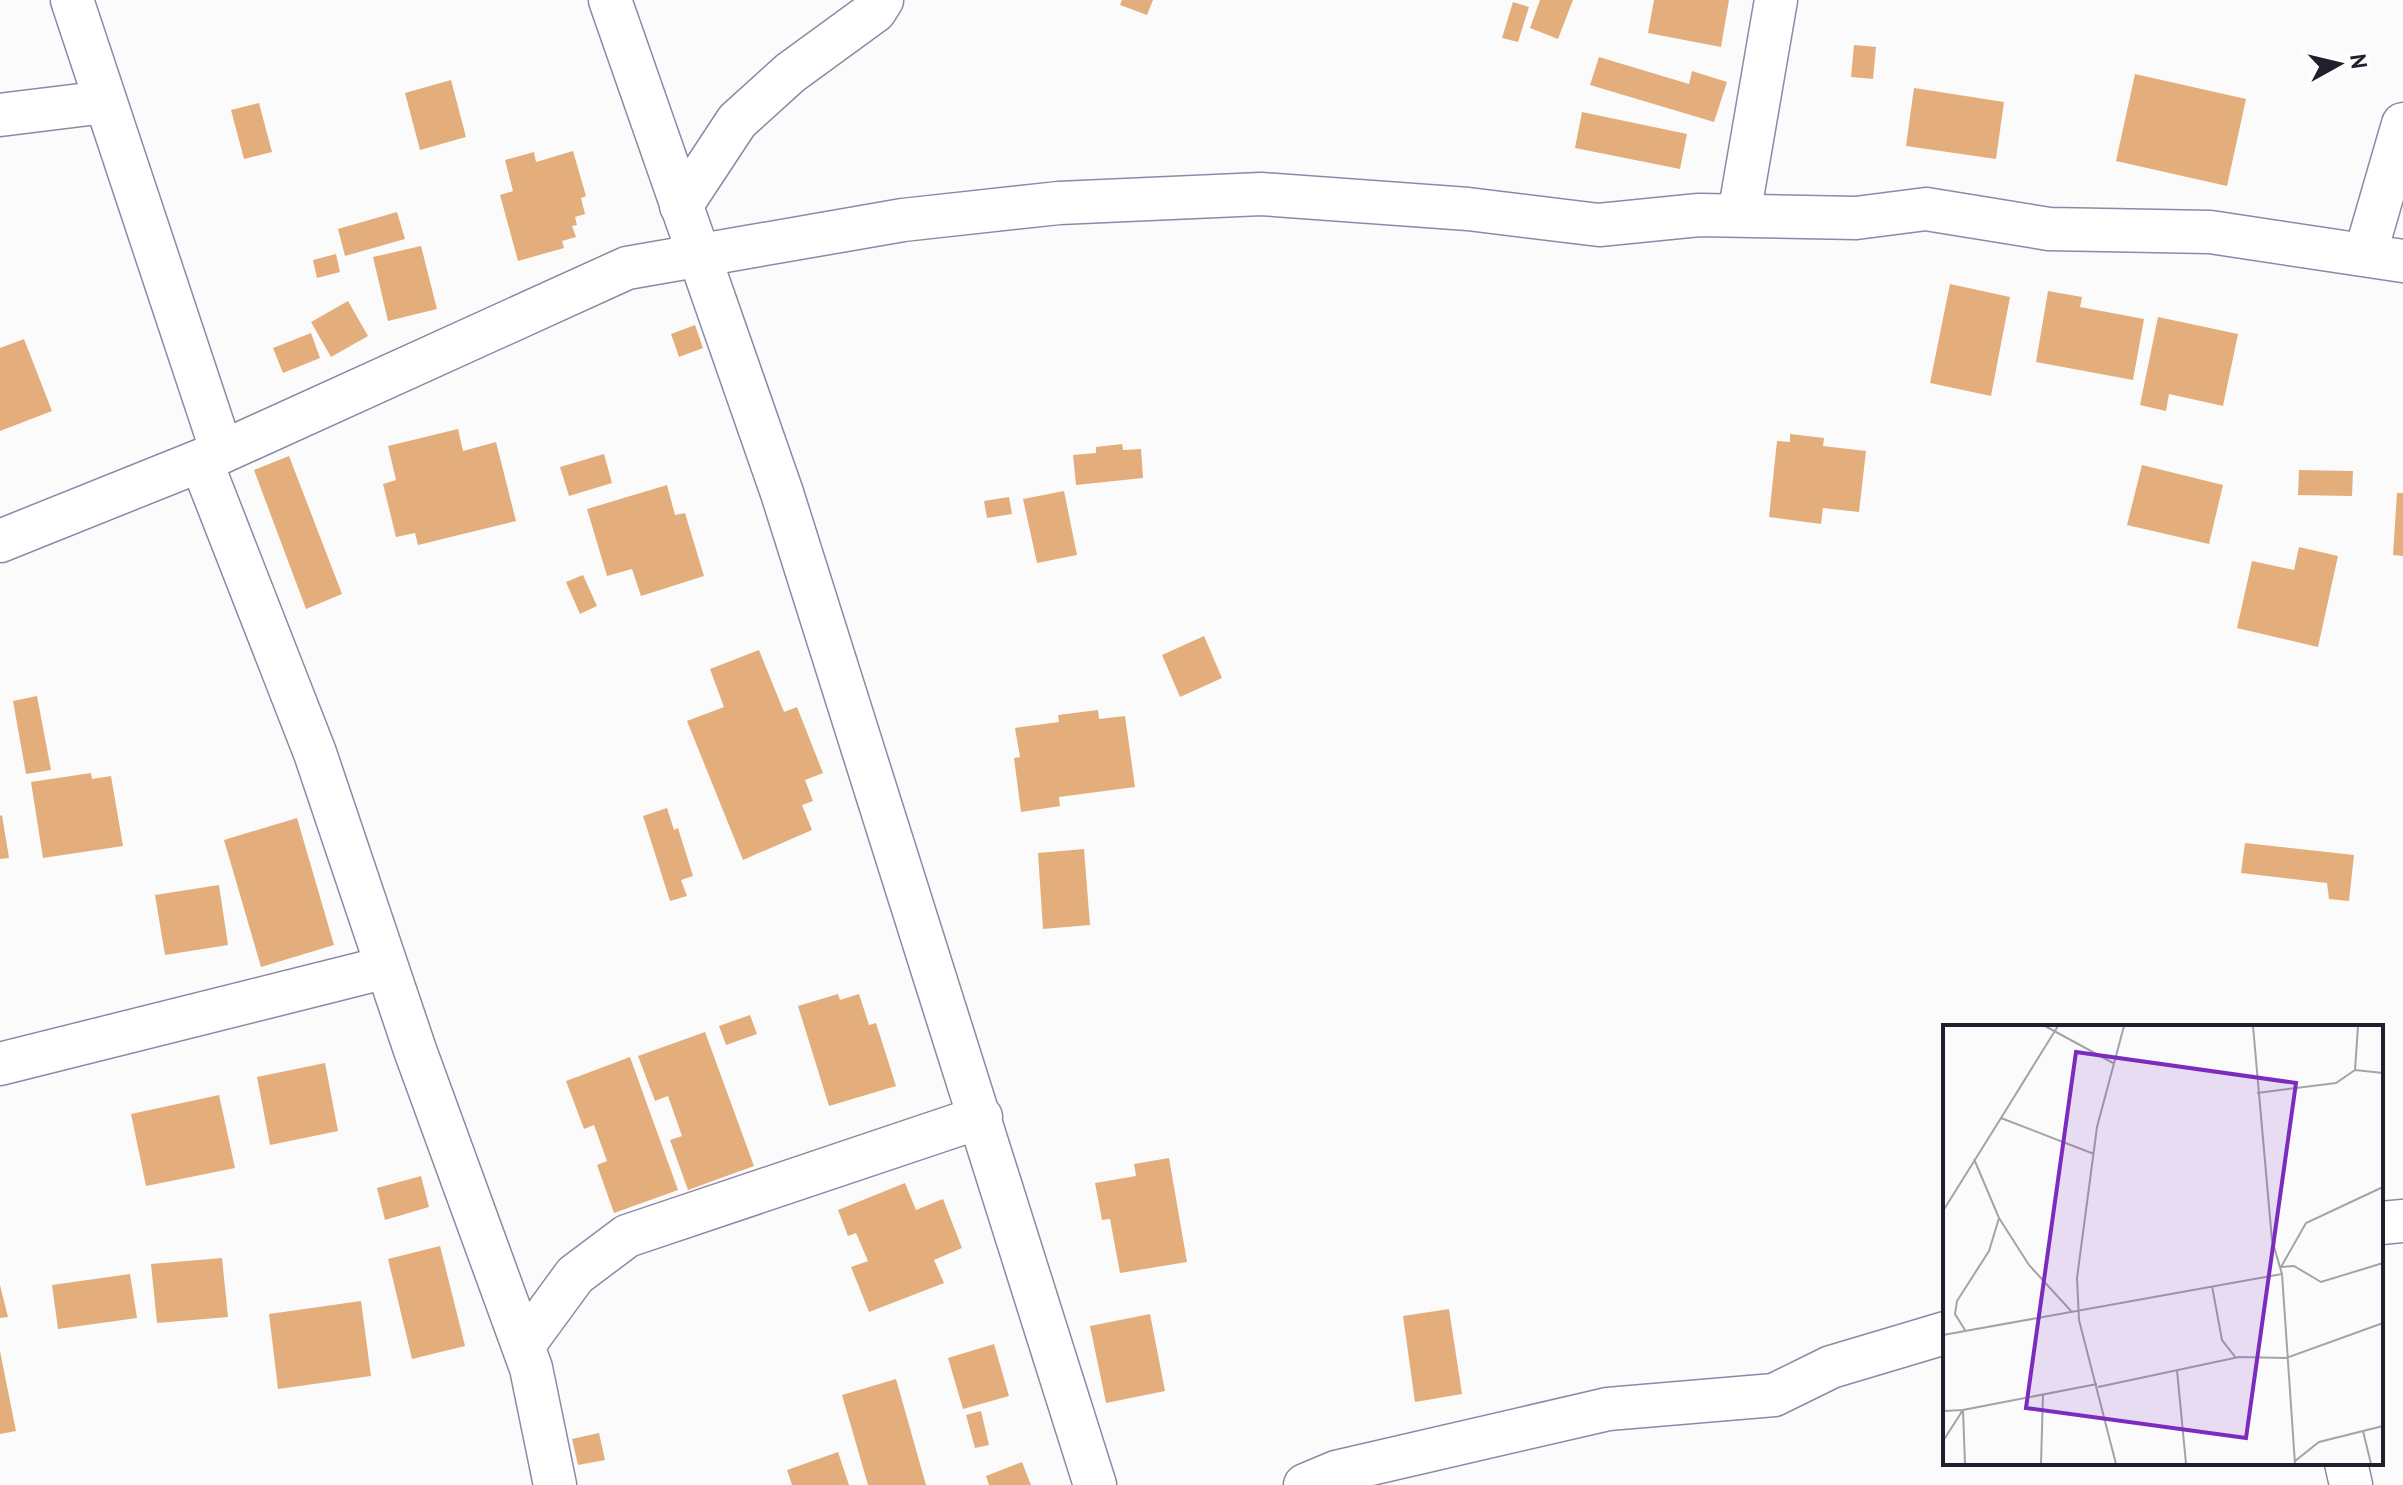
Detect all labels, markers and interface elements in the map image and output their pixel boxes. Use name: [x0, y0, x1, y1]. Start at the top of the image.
north arrow: [2299, 24, 2379, 104]
text: N: [2344, 52, 2374, 70]
inset map: [1943, 1025, 2383, 1465]

